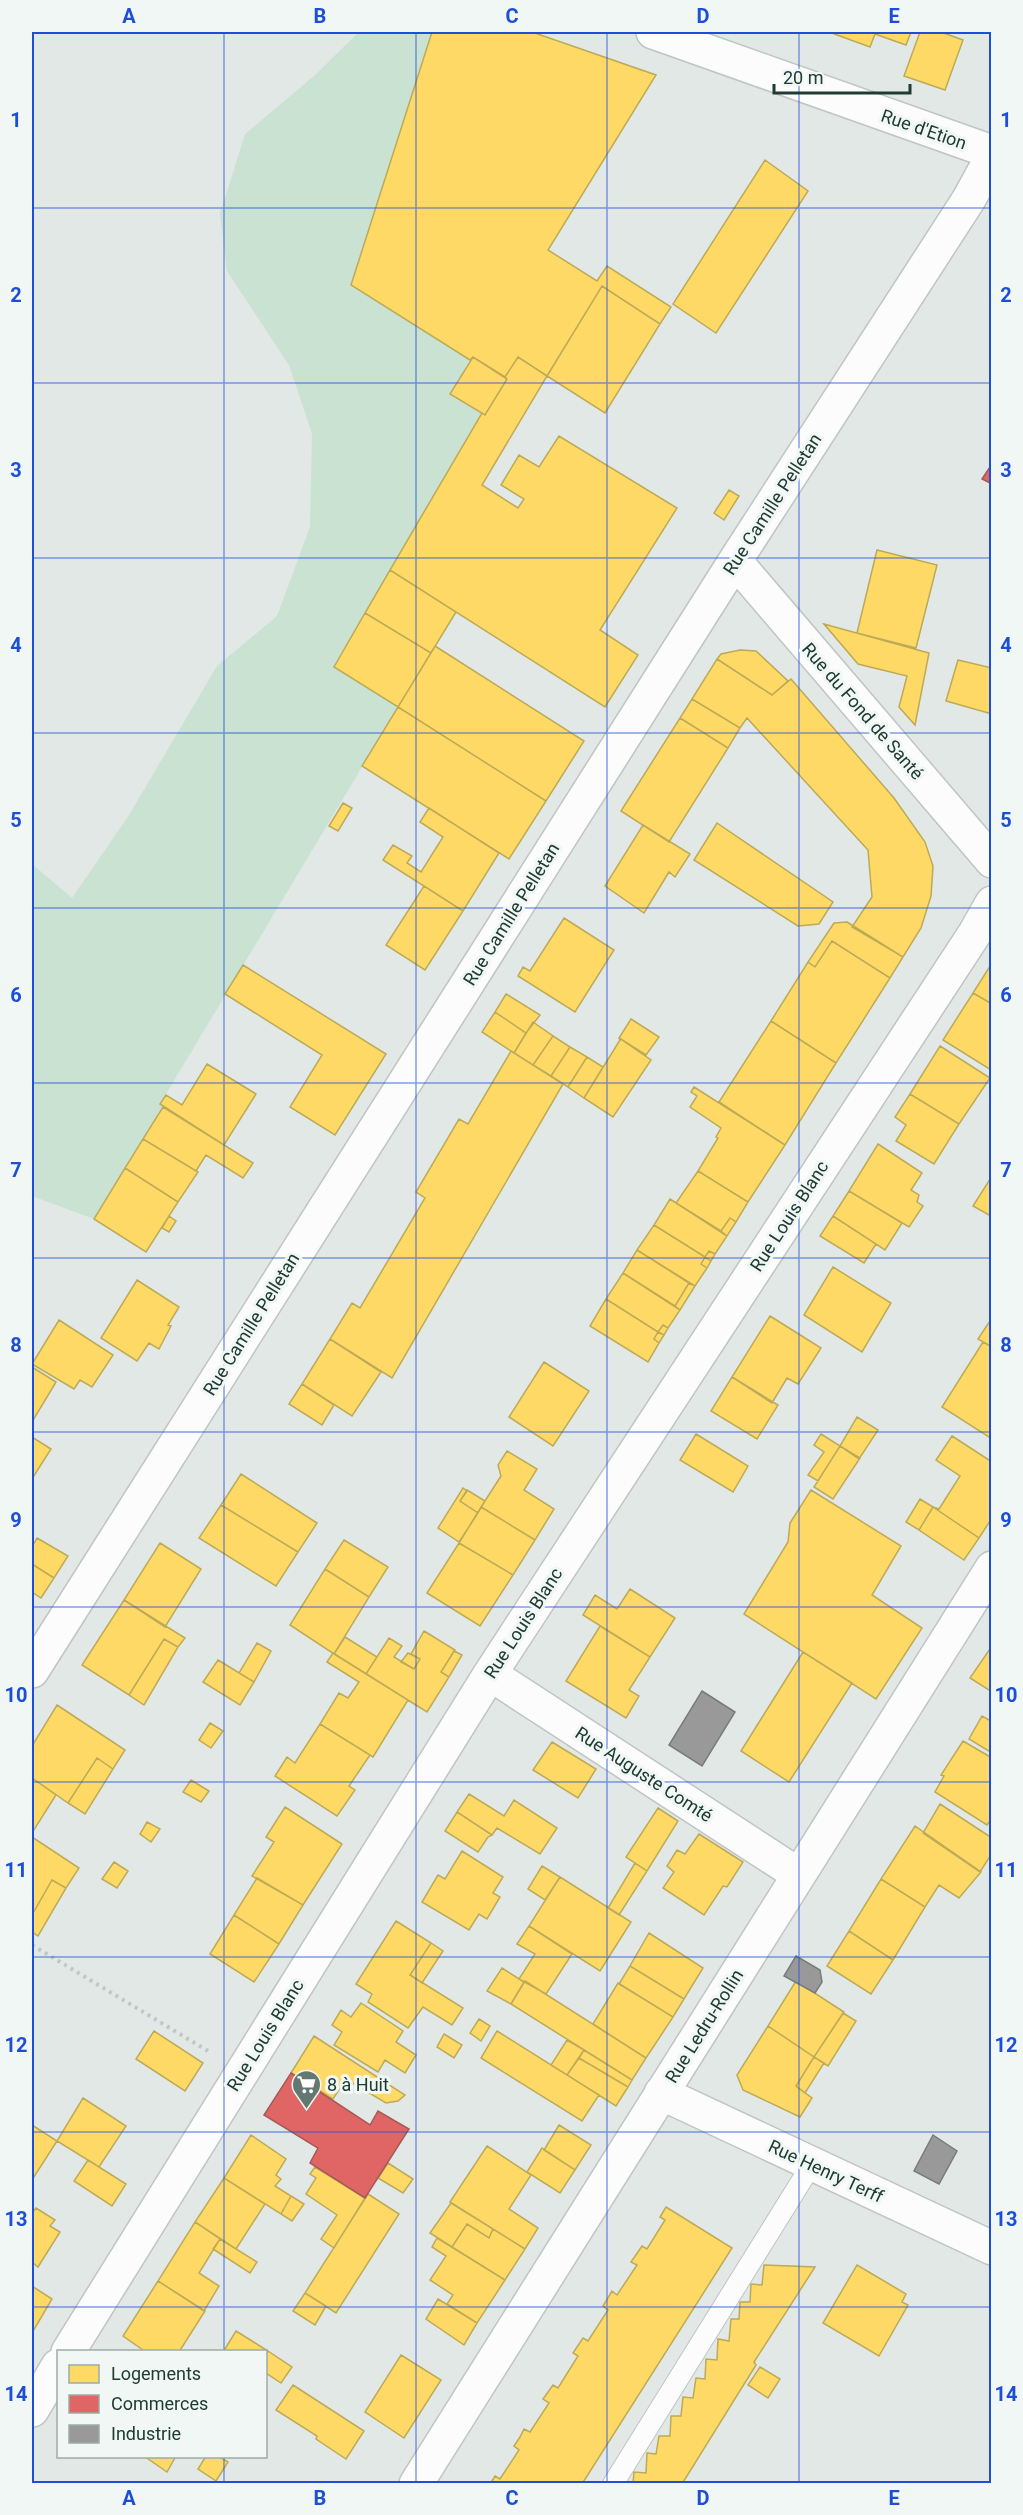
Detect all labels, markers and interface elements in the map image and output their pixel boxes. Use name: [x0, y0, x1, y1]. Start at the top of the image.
text: A: [122, 4, 136, 28]
text: B: [314, 4, 326, 28]
text: C: [505, 4, 519, 28]
text: D: [697, 4, 710, 28]
text: E: [888, 4, 900, 28]
scale bar: [774, 57, 910, 95]
text: 20 m: [783, 67, 823, 88]
street label: Rue d'Etion: [878, 105, 970, 153]
text: 1: [10, 108, 22, 132]
text: 1: [1000, 108, 1012, 132]
text: 2: [10, 283, 22, 307]
text: 2: [1000, 283, 1012, 307]
street label: Rue Camille Pelletan: [718, 429, 826, 579]
text: 3: [10, 458, 22, 482]
text: 3: [1000, 458, 1012, 482]
text: 4: [10, 633, 22, 657]
text: 4: [1000, 633, 1012, 657]
street label: Rue du Fond de Santé: [798, 638, 928, 784]
text: 5: [10, 808, 22, 832]
text: 5: [1000, 808, 1012, 832]
street label: Rue Camille Pelletan: [459, 839, 563, 989]
text: 6: [10, 983, 22, 1007]
text: 6: [1000, 983, 1012, 1007]
street label: Rue Louis Blanc: [745, 1157, 833, 1275]
text: 7: [10, 1158, 22, 1182]
text: 7: [1000, 1158, 1012, 1182]
street label: Rue Camille Pelletan: [199, 1249, 303, 1399]
text: 8: [10, 1333, 22, 1357]
text: 8: [1000, 1333, 1012, 1357]
text: 9: [10, 1508, 22, 1532]
text: 9: [1000, 1508, 1012, 1532]
street label: Rue Louis Blanc: [479, 1564, 567, 1682]
text: 10: [5, 1683, 27, 1707]
text: 10: [995, 1683, 1017, 1707]
street label: Rue Auguste Comté: [572, 1722, 716, 1826]
text: 11: [5, 1858, 27, 1882]
text: 11: [995, 1858, 1017, 1882]
street label: Rue Ledru-Rollin: [661, 1965, 747, 2087]
street label: Rue Louis Blanc: [222, 1975, 308, 2095]
text: 12: [5, 2033, 27, 2057]
text: 12: [995, 2033, 1017, 2057]
supermarket icon: 8 à Huit: [290, 2068, 322, 2110]
place label: 8 à Huit: [327, 2074, 389, 2095]
street label: Rue Henry Terff: [765, 2135, 887, 2207]
text: 13: [5, 2207, 27, 2231]
text: 13: [995, 2207, 1017, 2231]
legend: [57, 2350, 267, 2458]
text: Logements: [111, 2363, 201, 2384]
text: 14: [5, 2382, 27, 2406]
text: 14: [995, 2382, 1017, 2406]
text: Commerces: [111, 2393, 208, 2414]
text: Industrie: [111, 2423, 181, 2444]
text: A: [122, 2486, 136, 2510]
text: B: [314, 2486, 326, 2510]
text: C: [505, 2486, 519, 2510]
text: D: [697, 2486, 710, 2510]
text: E: [888, 2486, 900, 2510]

